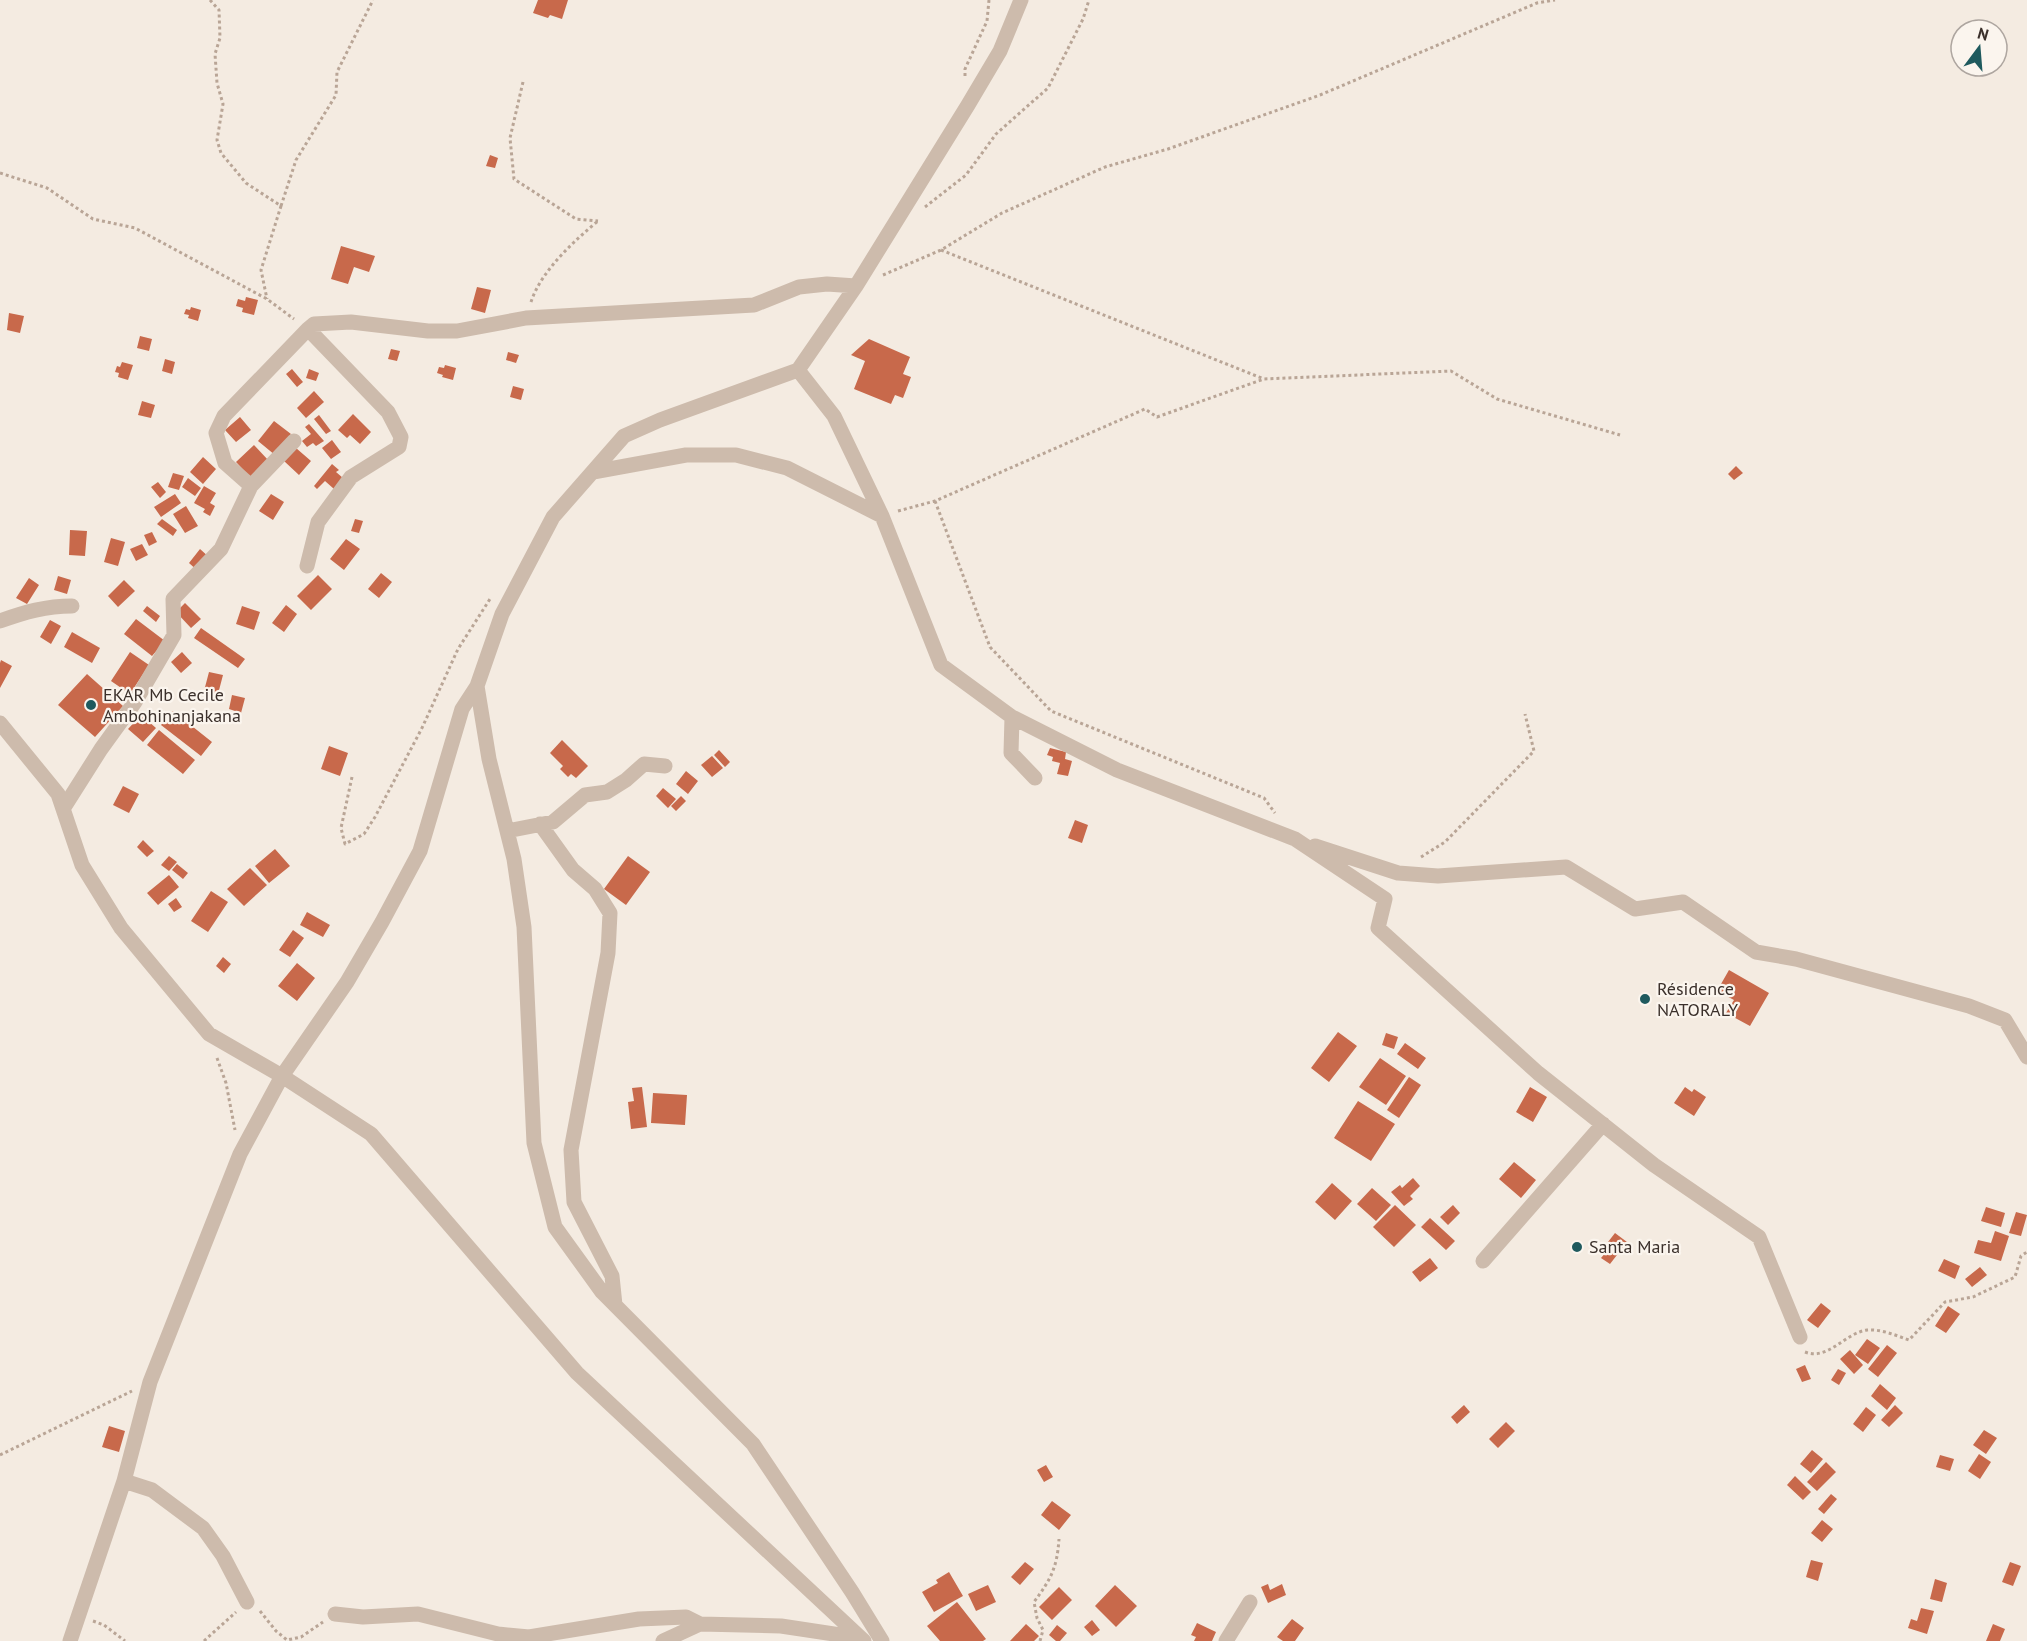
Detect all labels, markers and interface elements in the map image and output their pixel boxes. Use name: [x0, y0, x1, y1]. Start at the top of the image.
north arrow: [1949, 18, 2009, 78]
text: N: [1975, 23, 1991, 45]
place label: EKAR Mb Cecile Ambohinanjakana: [103, 683, 241, 727]
marker: EKAR Mb Cecile Ambohinanjakana: [84, 698, 98, 712]
place label: Résidence NATORALY: [1657, 977, 1738, 1021]
marker: Résidence NATORALY: [1638, 992, 1652, 1006]
place label: Santa Maria: [1589, 1235, 1680, 1258]
marker: Santa Maria: [1570, 1240, 1584, 1254]

